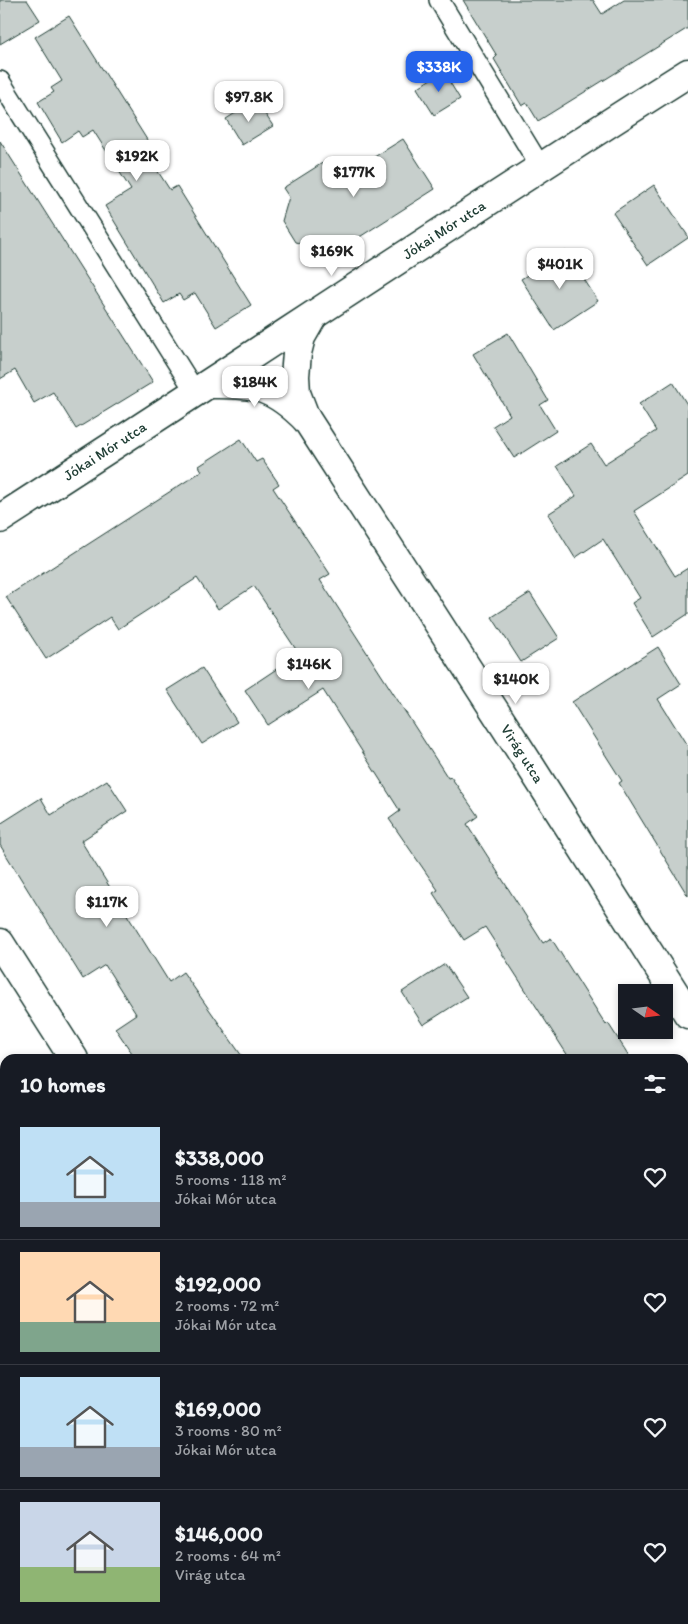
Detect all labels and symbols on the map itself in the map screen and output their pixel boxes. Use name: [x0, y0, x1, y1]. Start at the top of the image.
pin: $338K: [404, 51, 474, 93]
pin: $97.8K: [208, 80, 290, 123]
pin: $192K: [102, 140, 172, 182]
pin: $177K: [319, 156, 389, 198]
street label: Jókai Mór utca: [399, 196, 489, 263]
pin: $169K: [297, 234, 367, 277]
pin: $401K: [525, 248, 595, 290]
pin: $184K: [220, 366, 290, 408]
street label: Jókai Mór utca: [60, 417, 150, 485]
pin: $146K: [274, 648, 344, 690]
pin: $140K: [481, 662, 551, 705]
street label: Virág utca: [497, 721, 548, 787]
pin: $117K: [72, 886, 142, 928]
north arrow: [618, 984, 672, 1039]

